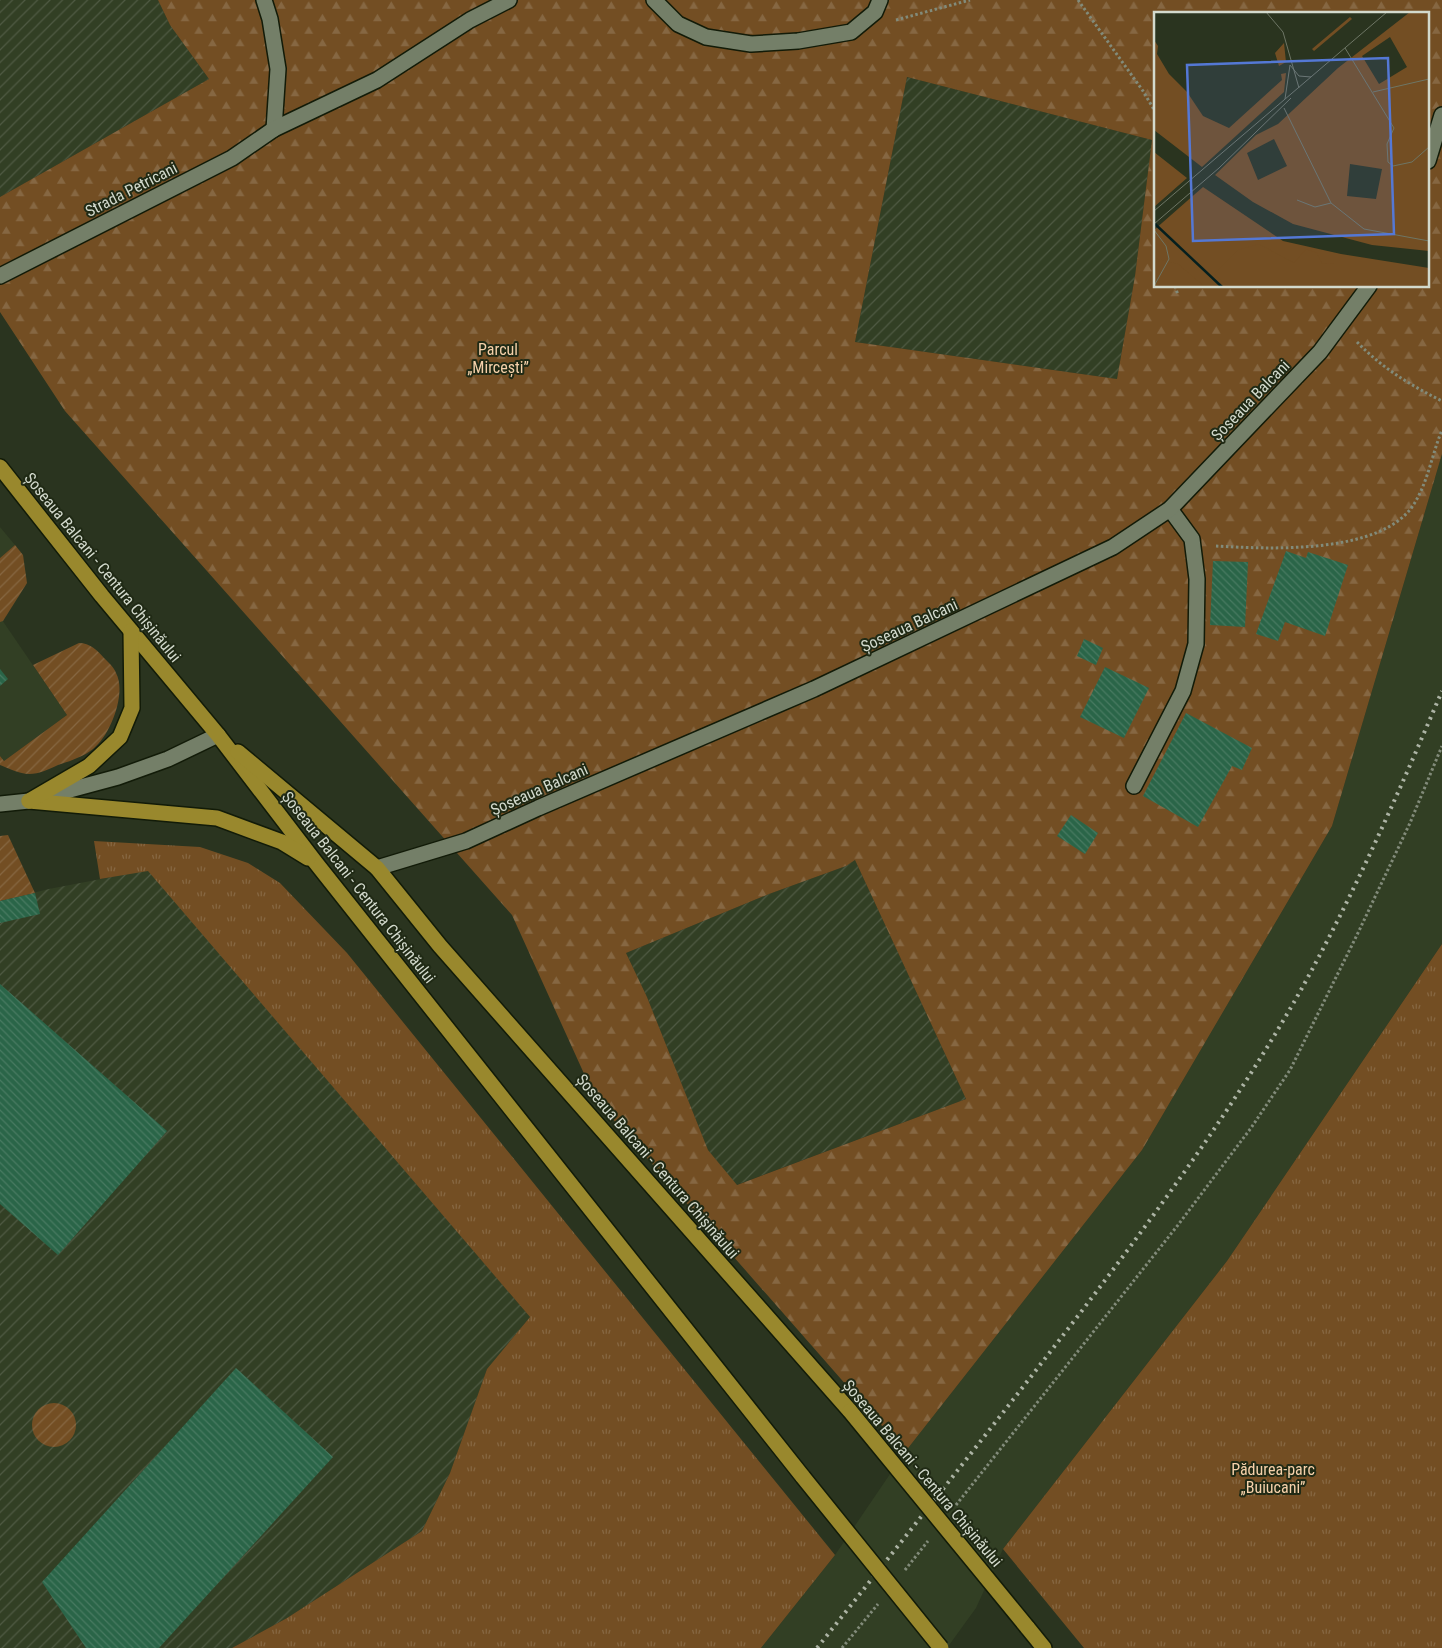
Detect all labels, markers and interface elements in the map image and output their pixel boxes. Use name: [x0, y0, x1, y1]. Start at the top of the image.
inset map: [1154, 12, 1430, 288]
street label: Strada Petricani: [82, 158, 180, 221]
park label: Parcul „Mircești”: [467, 340, 529, 378]
street label: Șoseaua Balcani: [1207, 356, 1294, 445]
street label: Șoseaua Balcani - Centura Chișinăului: [20, 469, 185, 666]
street label: Șoseaua Balcani: [858, 595, 961, 657]
street label: Șoseaua Balcani: [488, 760, 591, 820]
street label: Șoseaua Balcani - Centura Chișinăului: [277, 788, 439, 988]
street label: Șoseaua Balcani - Centura Chișinăului: [572, 1070, 743, 1263]
street label: Șoseaua Balcani - Centura Chișinăului: [838, 1376, 1006, 1571]
park label: Pădurea-parc „Buiucani”: [1231, 1460, 1315, 1497]

